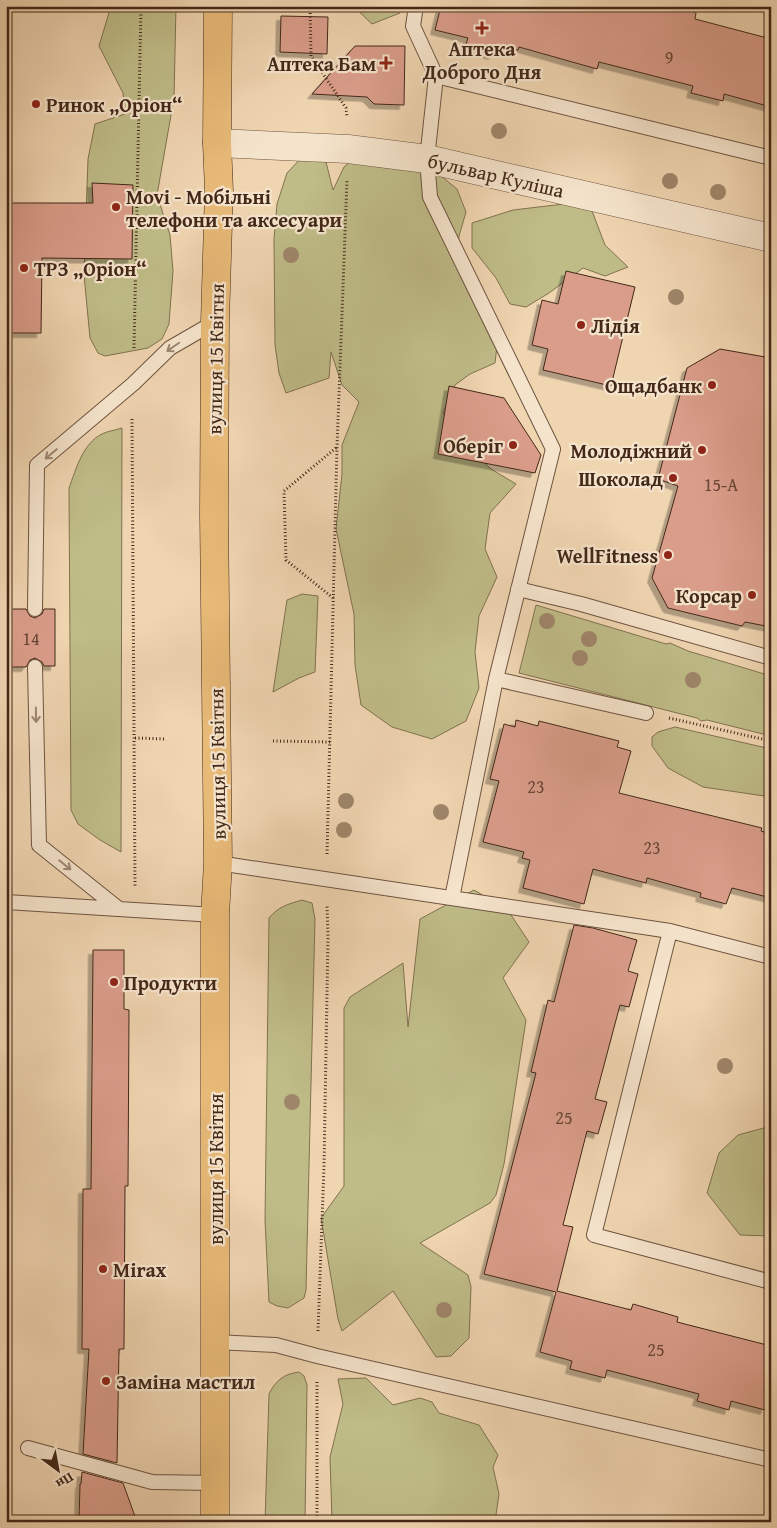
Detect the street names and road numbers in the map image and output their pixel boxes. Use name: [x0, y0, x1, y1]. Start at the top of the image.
street label: бульвар Куліша: [425, 145, 567, 205]
street label: вулиця 15 Квітня: [199, 283, 231, 435]
street label: вулиця 15 Квітня: [201, 688, 233, 840]
street label: вулиця 15 Квітня: [201, 1093, 230, 1245]

